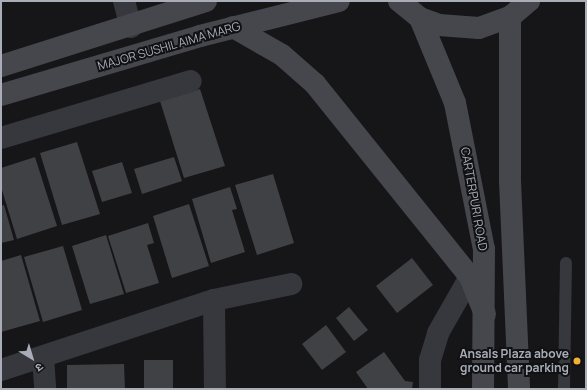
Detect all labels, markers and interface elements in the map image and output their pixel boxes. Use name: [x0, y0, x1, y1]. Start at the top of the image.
street label: MAJOR SUSHIL AIMA MARG: [96, 19, 242, 73]
street label: CARTERPURI ROAD: [458, 146, 490, 252]
north arrow: [12, 338, 52, 378]
place label: Ansals Plaza above ground car parking: [459, 347, 569, 375]
marker: Ansals Plaza above ground car parking: [572, 356, 582, 366]
text: उ: [33, 360, 47, 376]

